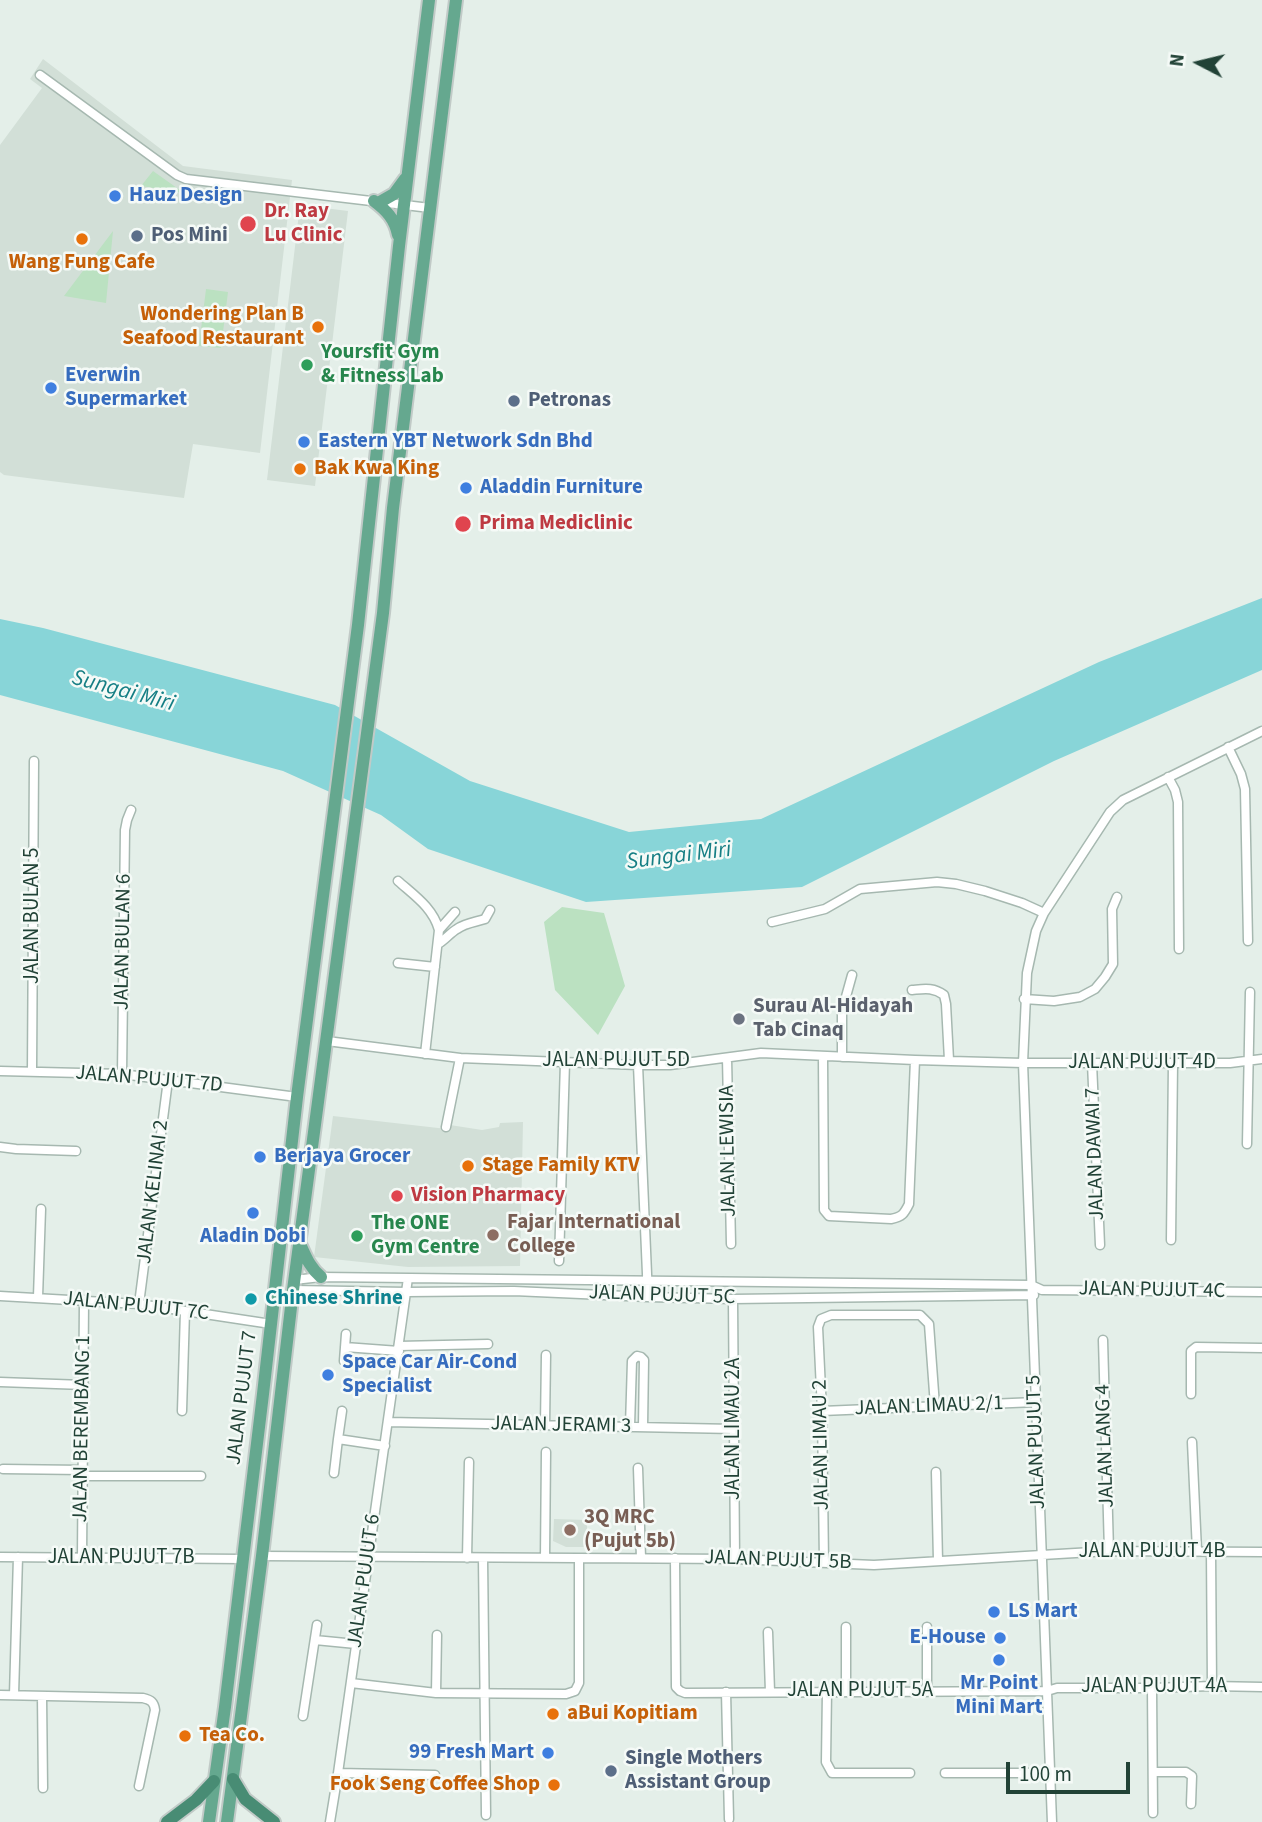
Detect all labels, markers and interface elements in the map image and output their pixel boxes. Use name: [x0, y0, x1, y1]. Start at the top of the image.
north arrow: [1164, 28, 1234, 98]
text: N: [1163, 52, 1192, 68]
place label: Hauz Design: [129, 183, 243, 209]
marker: Hauz Design: [107, 188, 123, 204]
place label: Dr. Ray Lu Clinic: [264, 199, 342, 249]
marker: Dr. Ray Lu Clinic: [238, 214, 258, 234]
place label: Pos Mini: [151, 223, 228, 249]
marker: Pos Mini: [129, 228, 145, 244]
marker: Wang Fung Cafe: [74, 231, 90, 247]
place label: Wang Fung Cafe: [9, 250, 155, 276]
place label: Wondering Plan B Seafood Restaurant: [122, 302, 304, 352]
marker: Wondering Plan B Seafood Restaurant: [310, 319, 326, 335]
place label: Yoursfit Gym & Fitness Lab: [321, 340, 444, 390]
marker: Yoursfit Gym & Fitness Lab: [299, 357, 315, 373]
place label: Everwin Supermarket: [65, 363, 187, 413]
marker: Everwin Supermarket: [43, 380, 59, 396]
place label: Petronas: [528, 388, 611, 414]
marker: Petronas: [506, 393, 522, 409]
place label: Eastern YBT Network Sdn Bhd: [318, 429, 593, 455]
marker: Eastern YBT Network Sdn Bhd: [296, 434, 312, 450]
place label: Bak Kwa King: [314, 456, 439, 482]
marker: Bak Kwa King: [292, 461, 308, 477]
place label: Aladdin Furniture: [480, 475, 643, 501]
marker: Aladdin Furniture: [458, 480, 474, 496]
place label: Prima Mediclinic: [479, 511, 633, 537]
marker: Prima Mediclinic: [453, 514, 473, 534]
water label: Sungai Miri: [69, 665, 177, 719]
water label: Sungai Miri: [625, 837, 733, 877]
street label: JALAN BULAN 5: [20, 848, 46, 984]
street label: JALAN BULAN 6: [110, 873, 138, 1011]
place label: Surau Al-Hidayah Tab Cinaq: [753, 994, 913, 1044]
marker: Surau Al-Hidayah Tab Cinaq: [731, 1011, 747, 1027]
street label: JALAN PUJUT 5D: [542, 1048, 690, 1074]
street label: JALAN PUJUT 4D: [1068, 1050, 1216, 1076]
street label: JALAN PUJUT 7D: [74, 1061, 224, 1099]
street label: JALAN LEWISIA: [715, 1085, 743, 1217]
street label: JALAN DAWAI 7: [1081, 1087, 1111, 1221]
street label: JALAN KELINAI 2: [133, 1118, 175, 1266]
place label: Berjaya Grocer: [274, 1144, 410, 1170]
marker: Berjaya Grocer: [252, 1149, 268, 1165]
place label: Stage Family KTV: [482, 1153, 640, 1179]
marker: Stage Family KTV: [460, 1158, 476, 1174]
place label: Vision Pharmacy: [411, 1183, 565, 1209]
marker: Vision Pharmacy: [389, 1188, 405, 1204]
marker: Aladin Dobi: [245, 1205, 261, 1221]
place label: Fajar International College: [507, 1210, 680, 1260]
place label: The ONE Gym Centre: [371, 1211, 480, 1261]
place label: Aladin Dobi: [200, 1224, 306, 1250]
marker: Fajar International College: [485, 1227, 501, 1243]
marker: The ONE Gym Centre: [349, 1228, 365, 1244]
street label: JALAN PUJUT 4C: [1078, 1277, 1226, 1305]
street label: JALAN PUJUT 5C: [588, 1281, 736, 1311]
place label: Chinese Shrine: [265, 1286, 403, 1312]
street label: JALAN PUJUT 7C: [62, 1287, 210, 1327]
marker: Chinese Shrine: [243, 1291, 259, 1307]
street label: JALAN PUJUT 7: [222, 1330, 264, 1466]
street label: JALAN BEREMBANG 1: [69, 1335, 97, 1523]
place label: Space Car Air-Cond Specialist: [342, 1350, 517, 1400]
street label: JALAN LIMAU 2A: [721, 1358, 747, 1500]
marker: Space Car Air-Cond Specialist: [320, 1367, 336, 1383]
street label: JALAN PUJUT 5: [1022, 1374, 1052, 1510]
street label: JALAN LIMAU 2: [808, 1379, 836, 1511]
street label: JALAN LANG 4: [1091, 1384, 1121, 1508]
street label: JALAN LIMAU 2/1: [854, 1392, 1004, 1422]
street label: JALAN JERAMI 3: [490, 1412, 632, 1440]
place label: 3Q MRC (Pujut 5b): [584, 1505, 676, 1555]
street label: JALAN PUJUT 6: [343, 1512, 387, 1650]
marker: 3Q MRC (Pujut 5b): [562, 1522, 578, 1538]
street label: JALAN PUJUT 4B: [1078, 1539, 1226, 1565]
street label: JALAN PUJUT 7B: [47, 1545, 195, 1571]
street label: JALAN PUJUT 5B: [704, 1546, 852, 1576]
place label: LS Mart: [1008, 1599, 1078, 1625]
marker: LS Mart: [986, 1604, 1002, 1620]
place label: E-House: [910, 1625, 986, 1651]
marker: E-House: [992, 1630, 1008, 1646]
marker: Mr Point Mini Mart: [991, 1652, 1007, 1668]
place label: Mr Point Mini Mart: [955, 1671, 1043, 1721]
street label: JALAN PUJUT 4A: [1081, 1674, 1227, 1700]
street label: JALAN PUJUT 5A: [787, 1678, 933, 1704]
place label: aBui Kopitiam: [567, 1701, 698, 1727]
marker: aBui Kopitiam: [545, 1706, 561, 1722]
place label: Tea Co.: [199, 1723, 265, 1749]
marker: Tea Co.: [177, 1728, 193, 1744]
place label: 99 Fresh Mart: [409, 1740, 534, 1766]
marker: 99 Fresh Mart: [540, 1745, 556, 1761]
place label: Single Mothers Assistant Group: [625, 1746, 771, 1796]
scale bar: [1010, 1748, 1134, 1792]
text: 100 m: [1019, 1759, 1072, 1789]
marker: Single Mothers Assistant Group: [603, 1763, 619, 1779]
place label: Fook Seng Coffee Shop: [330, 1772, 540, 1798]
marker: Fook Seng Coffee Shop: [546, 1777, 562, 1793]

